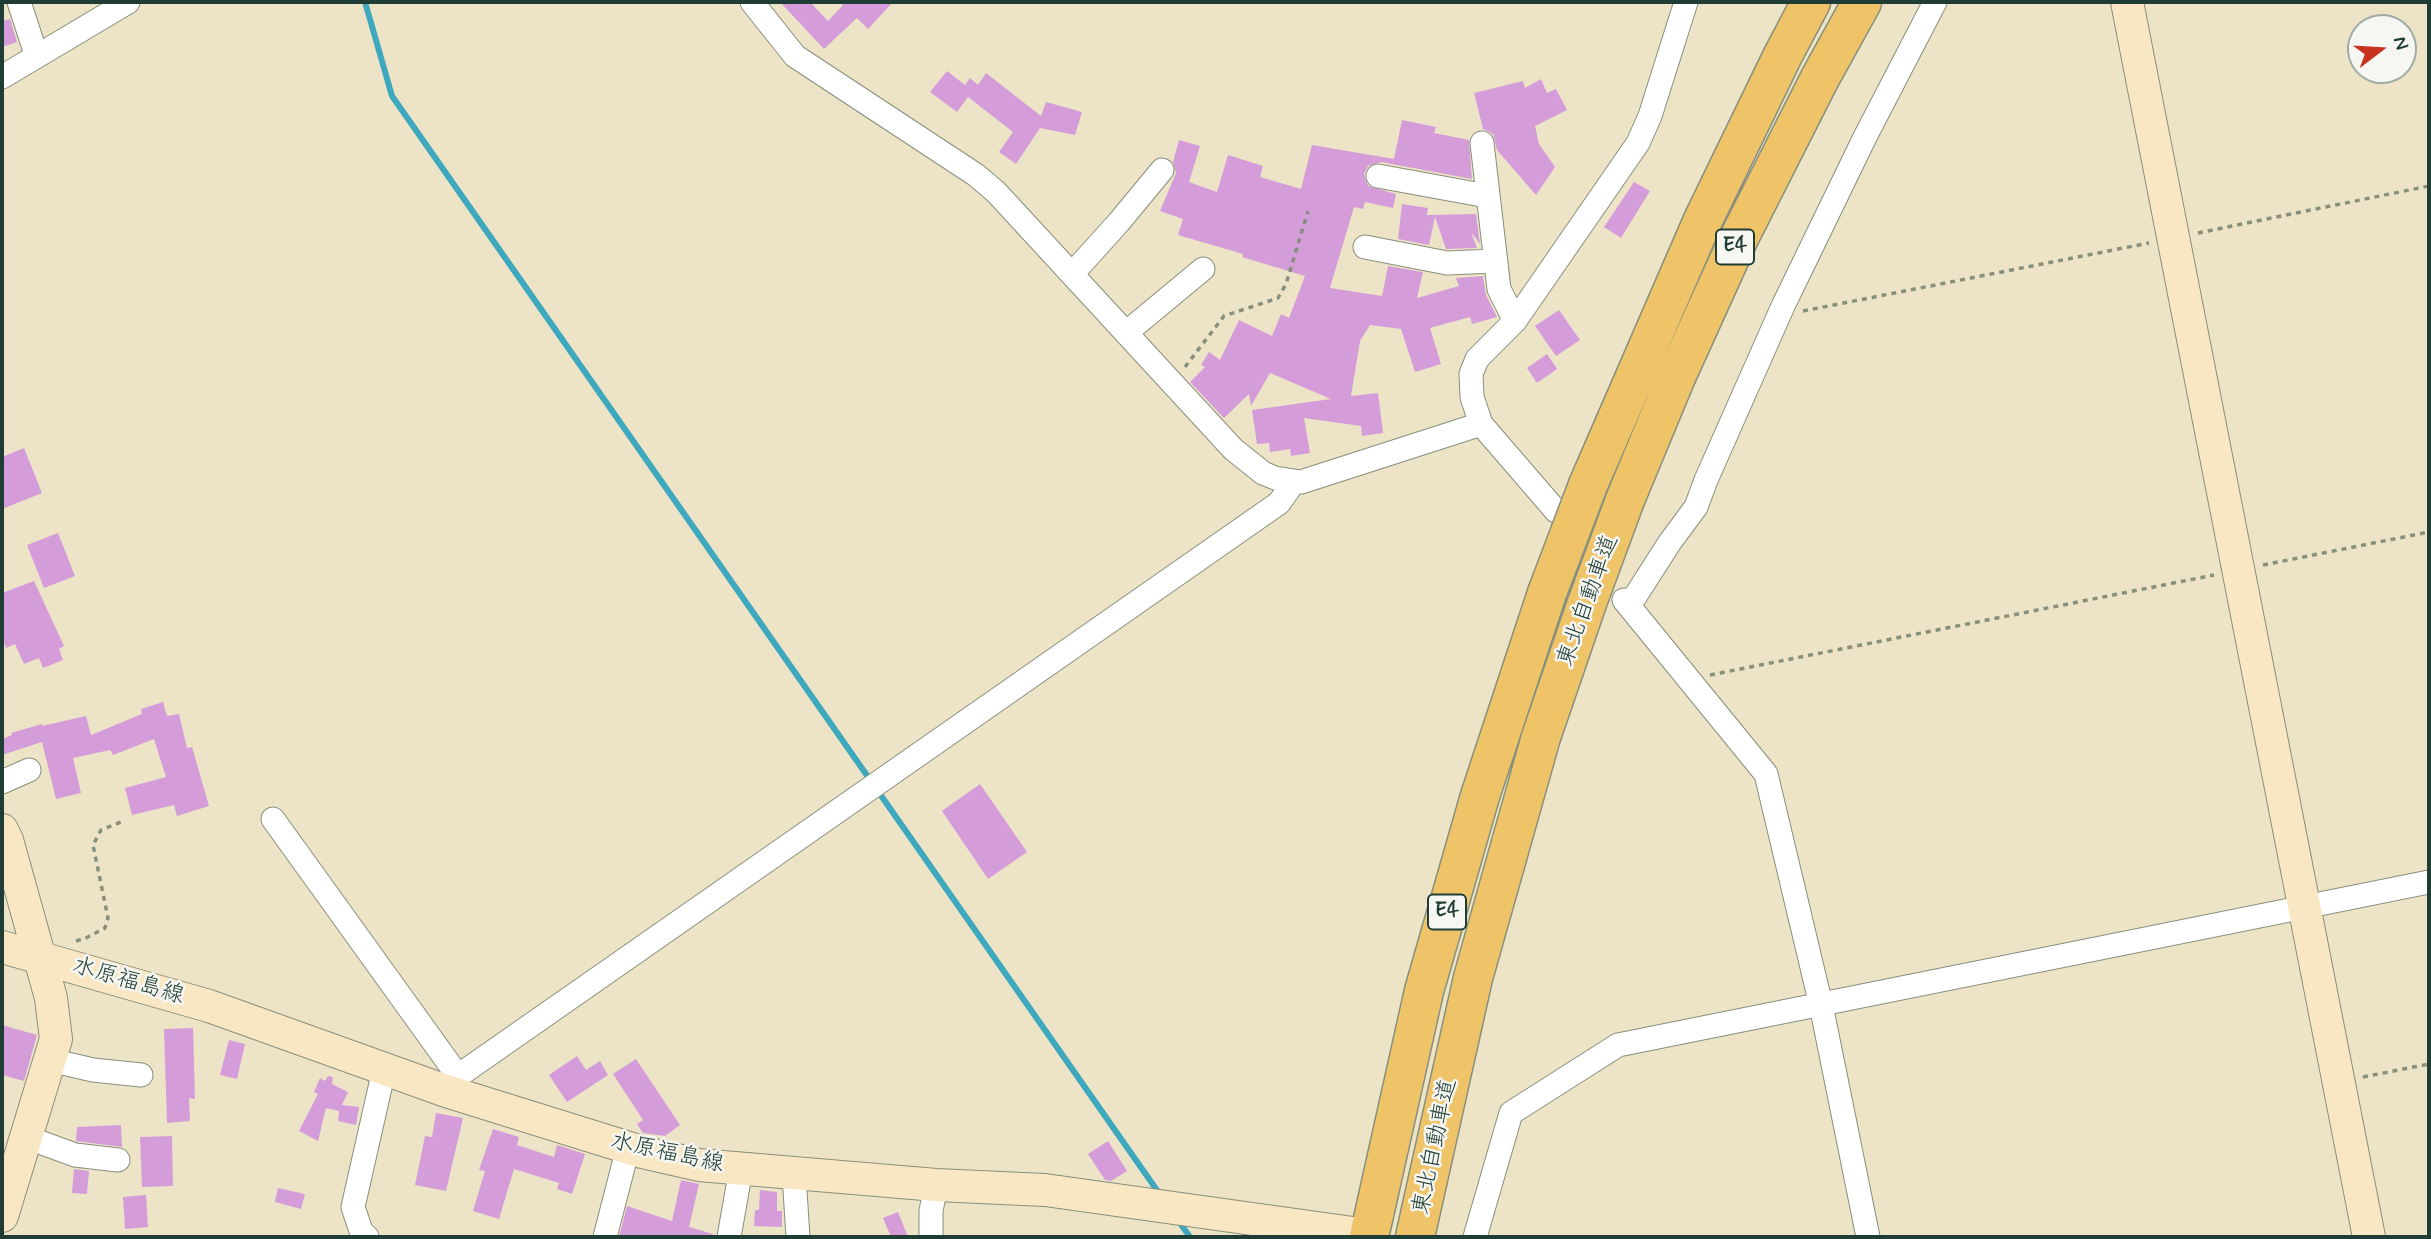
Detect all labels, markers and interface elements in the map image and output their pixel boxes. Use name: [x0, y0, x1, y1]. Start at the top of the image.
north arrow: [2347, 14, 2417, 84]
text: N: [2387, 34, 2414, 53]
road number: E4: [1716, 230, 1754, 264]
street label: 東北自動車道: [1552, 531, 1626, 671]
road number: E4: [1428, 894, 1466, 930]
street label: 水原福島線: [69, 953, 187, 1011]
street label: 東北自動車道: [1408, 1077, 1464, 1217]
street label: 水原福島線: [608, 1129, 726, 1179]

